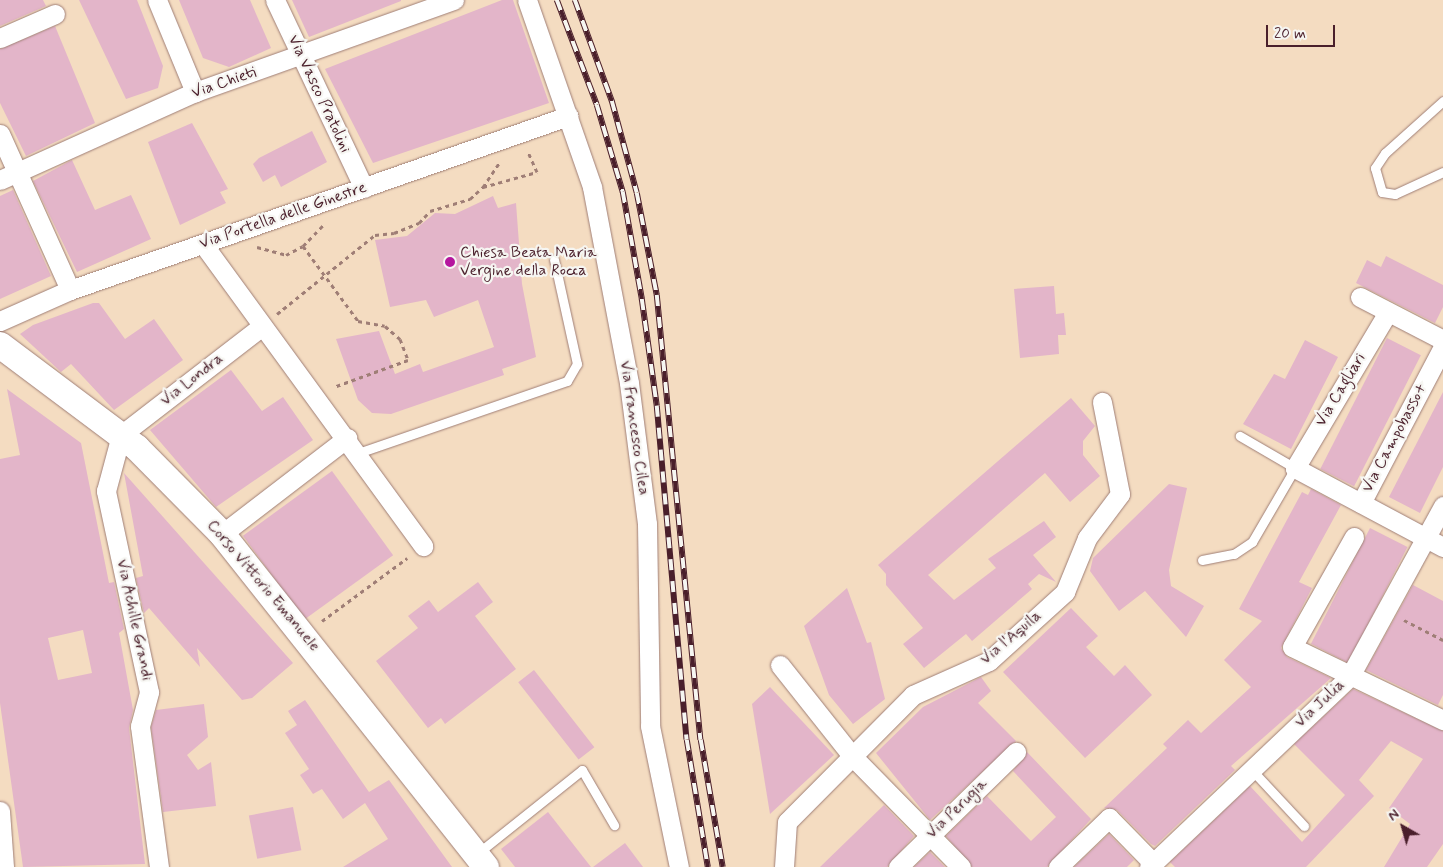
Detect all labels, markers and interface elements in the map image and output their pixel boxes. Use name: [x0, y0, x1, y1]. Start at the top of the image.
scale bar: [1268, 15, 1337, 47]
text: 20 m: [1274, 24, 1306, 44]
street label: Via Vasco Pratolini: [284, 33, 354, 155]
street label: Via Chieti: [189, 63, 259, 103]
street label: Via Portella delle Ginestre: [198, 179, 368, 253]
place label: Chiesa Beata Maria Vergine della Rocca: [460, 243, 598, 281]
marker: Chiesa Beata Maria Vergine della Rocca: [444, 256, 456, 268]
street label: Via Londra: [157, 350, 227, 410]
street label: Via Cagliari: [1312, 350, 1370, 430]
street label: Via Francesco Cilea: [615, 360, 653, 496]
street label: Via Campobasso+: [1358, 380, 1432, 496]
street label: Corso Vittorio Emanuele: [202, 516, 324, 656]
street label: Via Achille Grandi: [112, 557, 156, 683]
street label: Via l'Aquila: [976, 607, 1046, 669]
street label: Via Julia: [1291, 676, 1349, 732]
street label: Via Perugia: [923, 776, 991, 842]
north arrow: [1378, 802, 1428, 852]
text: N: [1385, 805, 1403, 825]

